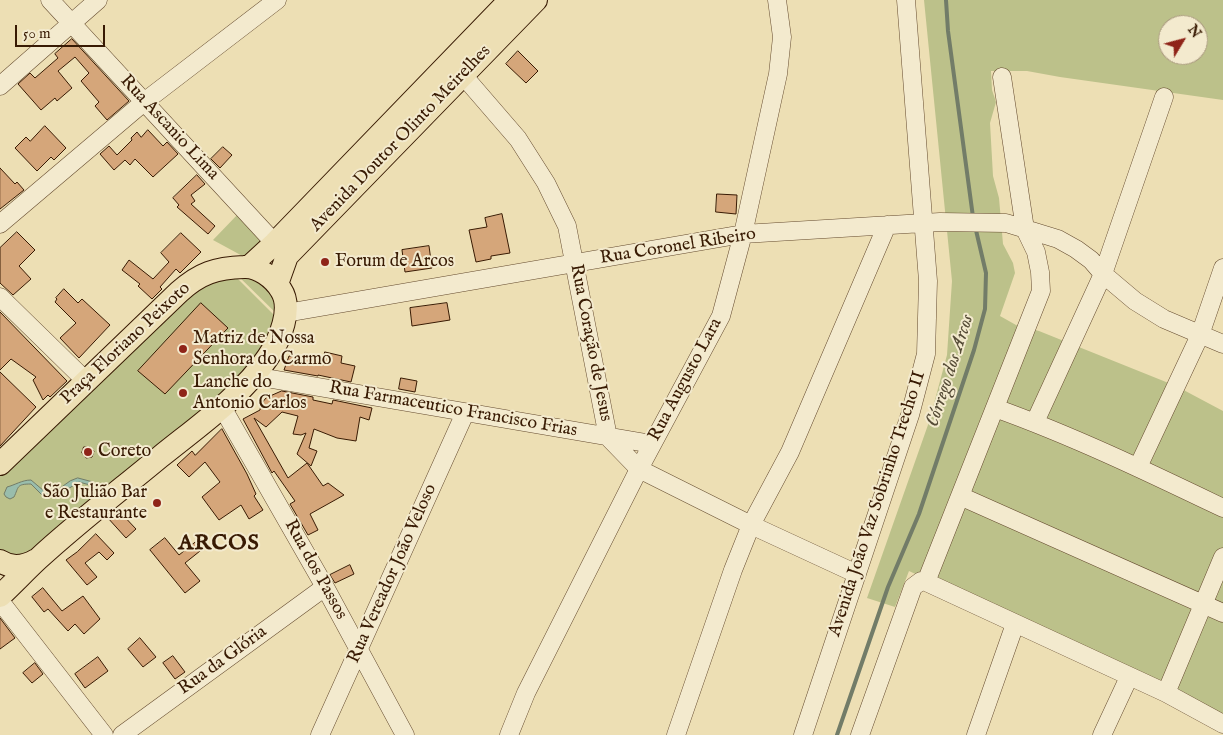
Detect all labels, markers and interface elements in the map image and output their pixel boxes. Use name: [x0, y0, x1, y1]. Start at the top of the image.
scale bar: [18, 15, 108, 47]
north arrow: [1158, 15, 1208, 65]
text: N: [1183, 21, 1205, 42]
text: 50 m: [23, 24, 51, 43]
street label: Avenida Doutor Olinto Meirelhes: [306, 41, 496, 237]
street label: Rua Ascanio Lima: [115, 71, 223, 185]
street label: Rua Coronel Ribeiro: [599, 224, 757, 270]
place label: Forum de Arcos: [335, 251, 454, 273]
marker: Forum de Arcos: [319, 256, 331, 268]
street label: Rua Coração de Jesus: [564, 263, 616, 423]
street label: Praça Floriano Peixoto: [57, 278, 195, 410]
water label: Córrego dos Arcos: [922, 312, 980, 430]
street label: Rua Augusto Lara: [644, 315, 728, 445]
place label: Matriz de Nossa Senhora do Carmo: [193, 328, 332, 370]
marker: Matriz de Nossa Senhora do Carmo: [177, 343, 189, 355]
street label: Avenida João Vaz Sobrinho Trecho II: [825, 369, 931, 639]
place label: Lanche do Antonio Carlos: [193, 372, 307, 414]
street label: Rua Farmaceutico Francisco Frias: [327, 378, 579, 442]
marker: Lanche do Antonio Carlos: [177, 387, 189, 399]
place label: Coreto: [98, 441, 151, 463]
marker: Coreto: [82, 446, 94, 458]
street label: Rua Vereador João Veloso: [344, 481, 442, 667]
place label: São Julião Bar e Restaurante: [43, 482, 147, 524]
marker: São Julião Bar e Restaurante: [151, 497, 163, 509]
street label: Rua dos Passos: [279, 516, 351, 624]
district label: ARCOS: [178, 531, 260, 557]
street label: Rua da Glória: [175, 622, 271, 700]

